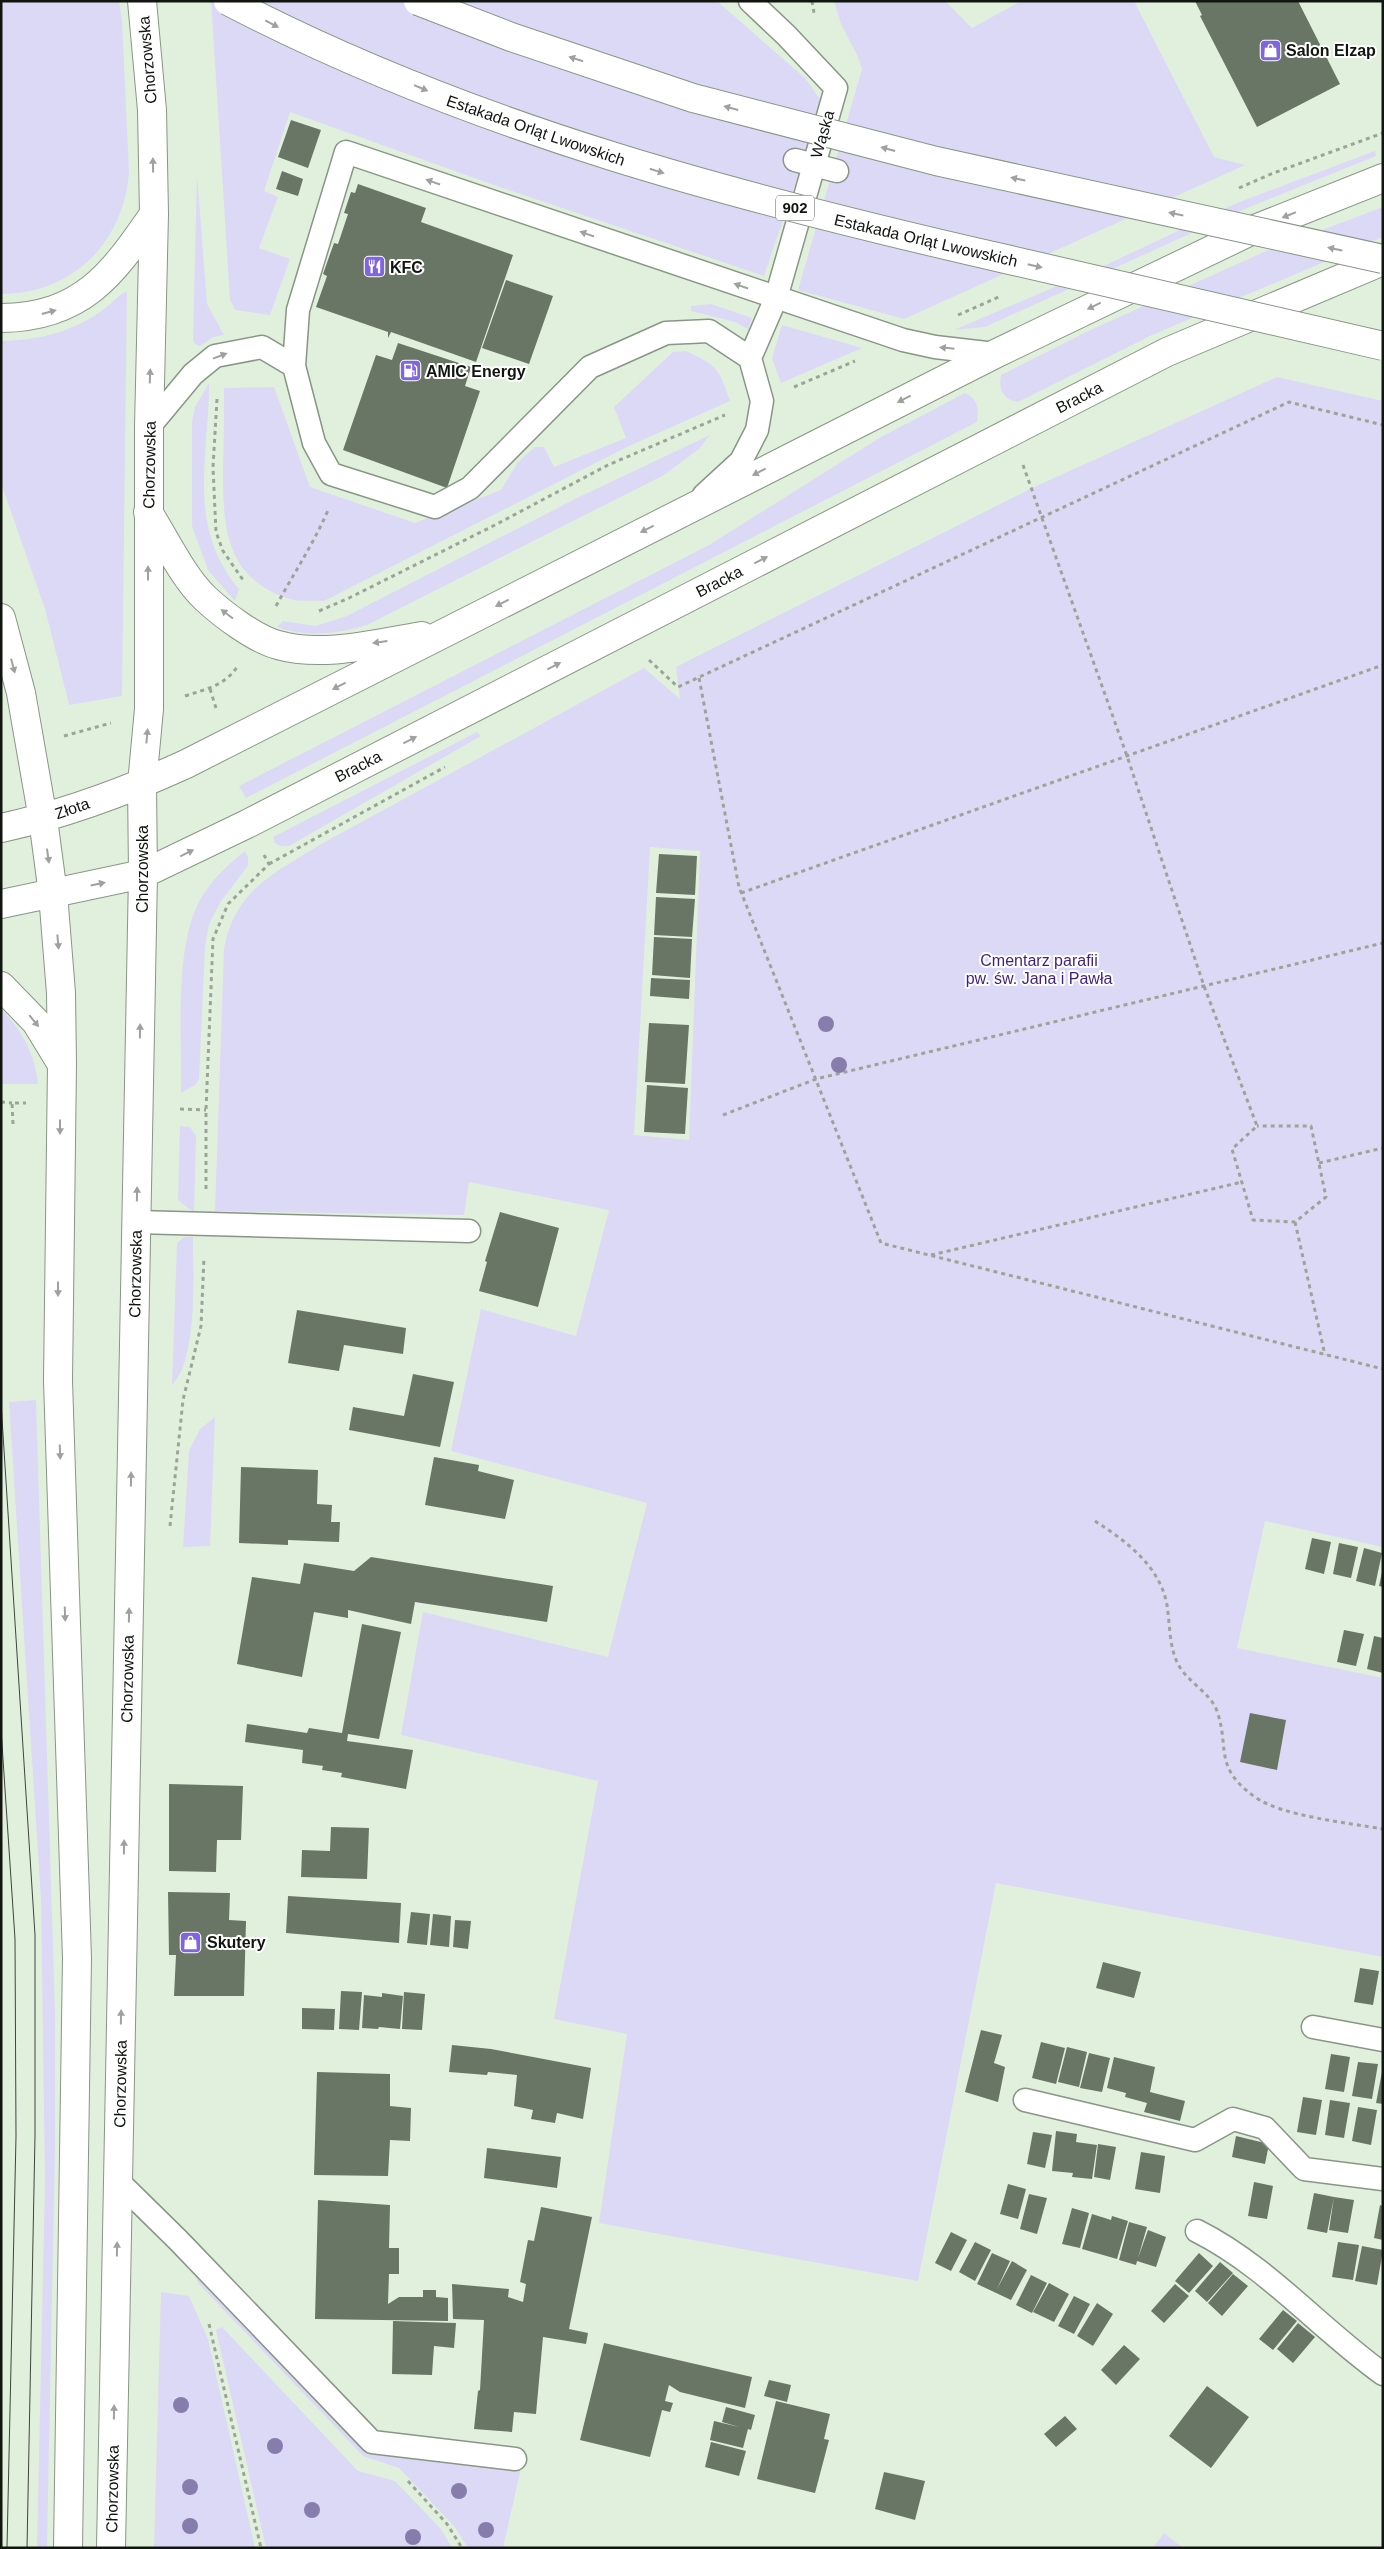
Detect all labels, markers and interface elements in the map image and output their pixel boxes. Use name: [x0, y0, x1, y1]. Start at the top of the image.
street label: Chorzowska: [135, 15, 160, 105]
one-way arrow: [264, 20, 279, 28]
shop icon: Salon Elzap: [1258, 38, 1282, 62]
place label: Salon Elzap: [1286, 42, 1376, 59]
one-way arrow: [569, 55, 584, 62]
one-way arrow: [414, 84, 429, 92]
street label: Estakada Orląt Lwowskich: [444, 92, 627, 169]
one-way arrow: [724, 104, 739, 112]
street label: Wąska: [808, 108, 837, 160]
one-way arrow: [881, 145, 896, 153]
one-way arrow: [149, 157, 157, 173]
one-way arrow: [649, 168, 664, 175]
one-way arrow: [1010, 175, 1025, 183]
one-way arrow: [426, 177, 441, 185]
road number: 902: [776, 196, 814, 220]
one-way arrow: [1169, 210, 1184, 218]
street label: Estakada Orląt Lwowskich: [833, 211, 1019, 270]
one-way arrow: [1281, 212, 1296, 219]
one-way arrow: [579, 230, 594, 238]
one-way arrow: [1328, 245, 1343, 253]
restaurant icon: KFC: [362, 255, 386, 279]
place label: KFC: [390, 259, 423, 276]
one-way arrow: [1027, 262, 1042, 270]
one-way arrow: [733, 282, 748, 290]
one-way arrow: [1087, 302, 1101, 310]
one-way arrow: [42, 307, 57, 315]
one-way arrow: [938, 344, 954, 352]
one-way arrow: [212, 352, 227, 359]
fuel station icon: AMIC Energy: [398, 359, 422, 383]
place label: AMIC Energy: [426, 363, 526, 380]
one-way arrow: [146, 367, 154, 383]
street label: Bracka: [1053, 379, 1105, 416]
one-way arrow: [897, 395, 912, 403]
street label: Chorzowska: [140, 421, 159, 509]
one-way arrow: [752, 468, 766, 476]
one-way arrow: [639, 525, 654, 533]
one-way arrow: [754, 556, 768, 564]
street label: Bracka: [693, 563, 745, 600]
one-way arrow: [144, 565, 152, 581]
one-way arrow: [495, 599, 509, 607]
one-way arrow: [221, 609, 234, 620]
one-way arrow: [371, 639, 387, 647]
one-way arrow: [10, 658, 18, 673]
one-way arrow: [547, 662, 561, 670]
one-way arrow: [332, 682, 346, 690]
one-way arrow: [143, 727, 151, 743]
one-way arrow: [402, 736, 417, 744]
street label: Bracka: [332, 748, 384, 785]
street label: Złota: [53, 795, 92, 822]
street label: Chorzowska: [134, 825, 151, 913]
one-way arrow: [45, 848, 53, 864]
one-way arrow: [180, 849, 194, 857]
one-way arrow: [91, 880, 106, 888]
one-way arrow: [54, 934, 62, 950]
park label: Cmentarz parafii pw. św. Jana i Pawła: [966, 952, 1112, 987]
one-way arrow: [29, 1014, 40, 1027]
one-way arrow: [136, 1023, 144, 1039]
one-way arrow: [56, 1119, 64, 1135]
one-way arrow: [133, 1185, 141, 1201]
street label: Chorzowska: [126, 1230, 145, 1318]
one-way arrow: [54, 1282, 62, 1298]
one-way arrow: [56, 1444, 64, 1460]
one-way arrow: [127, 1470, 135, 1486]
one-way arrow: [62, 1607, 70, 1623]
one-way arrow: [125, 1607, 133, 1623]
street label: Chorzowska: [118, 1635, 137, 1723]
one-way arrow: [121, 1839, 129, 1855]
shop icon: Skutery: [179, 1930, 203, 1954]
place label: Skutery: [207, 1934, 266, 1951]
one-way arrow: [117, 2008, 125, 2024]
street label: Chorzowska: [111, 2040, 130, 2128]
one-way arrow: [113, 2241, 121, 2257]
one-way arrow: [110, 2403, 118, 2419]
street label: Chorzowska: [103, 2445, 122, 2533]

